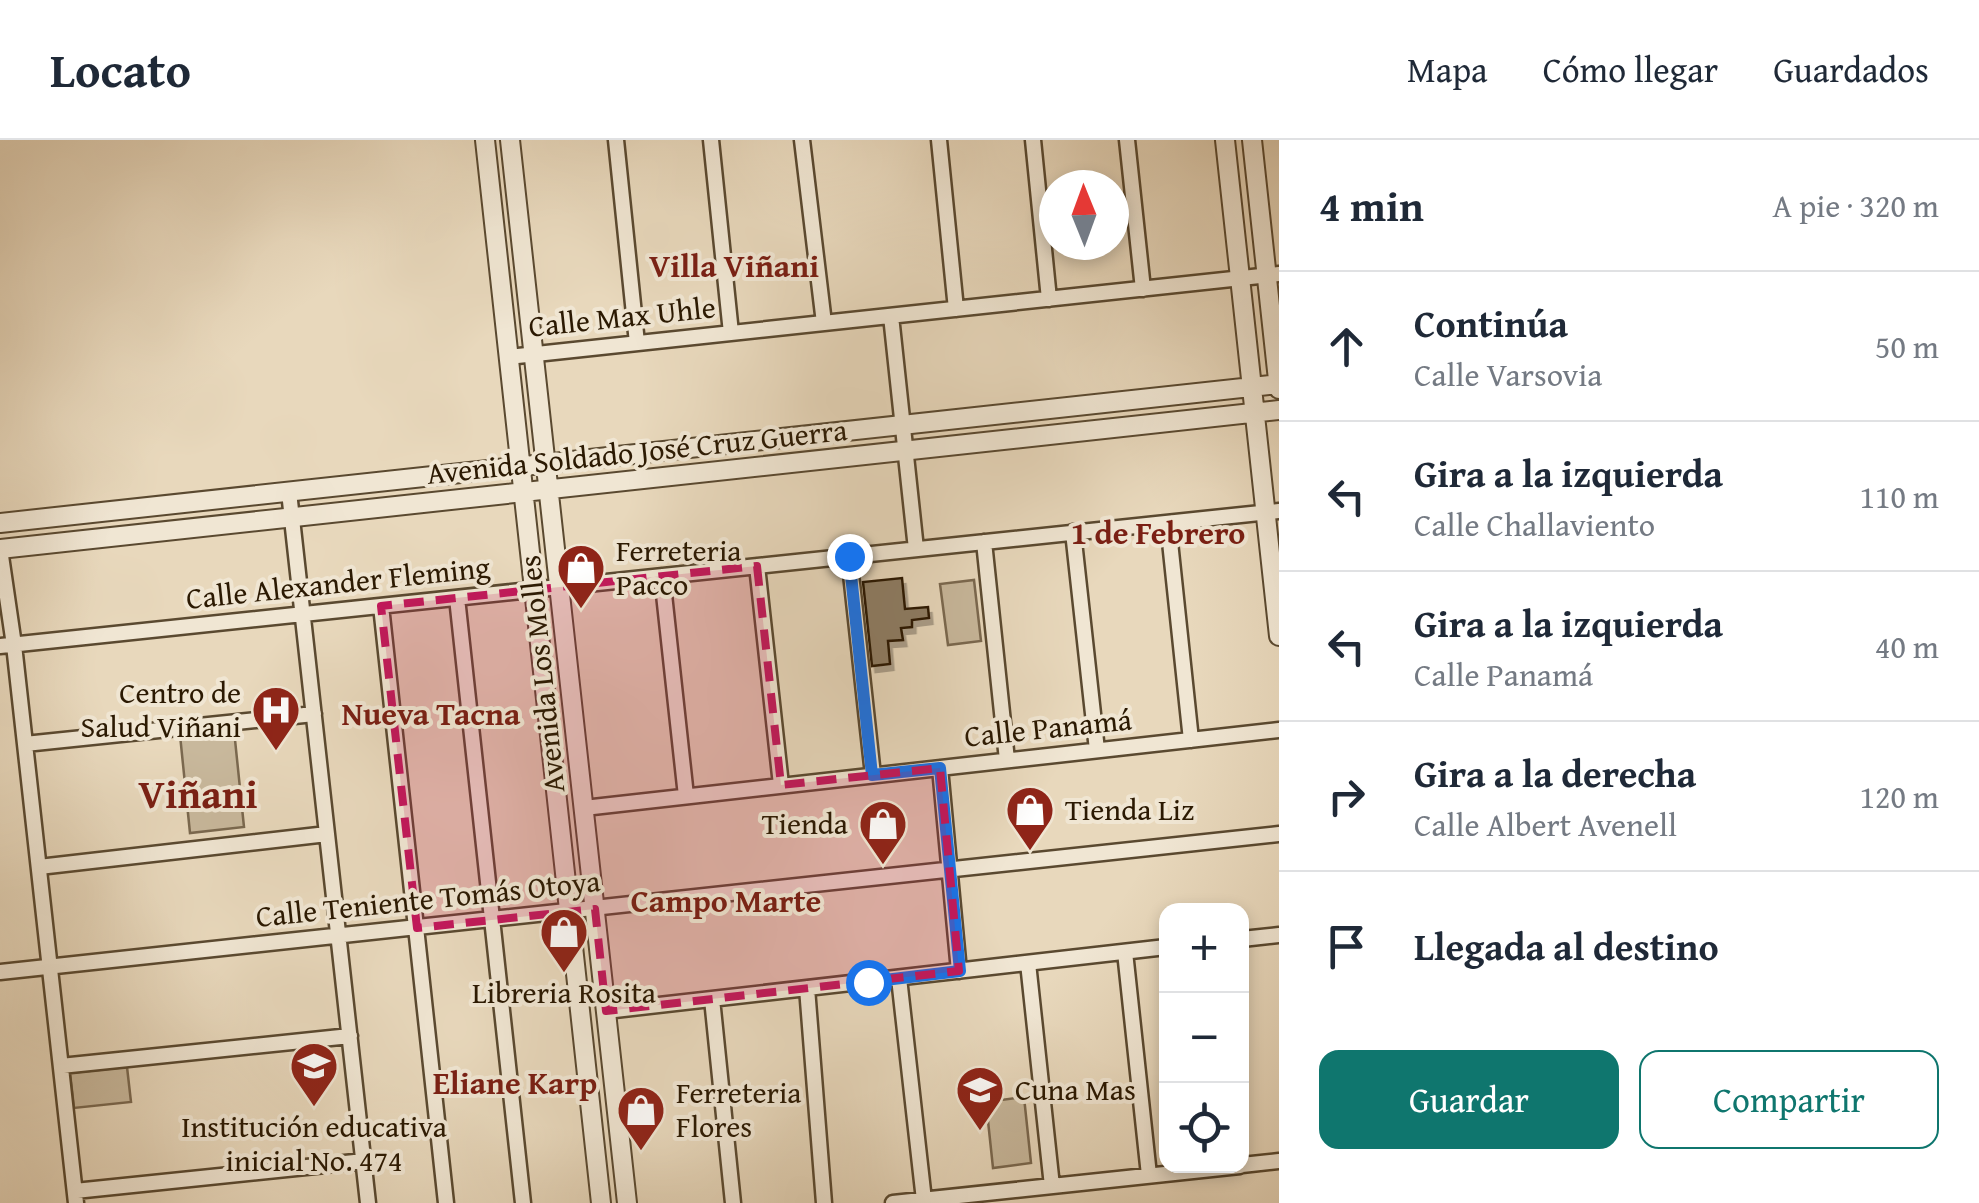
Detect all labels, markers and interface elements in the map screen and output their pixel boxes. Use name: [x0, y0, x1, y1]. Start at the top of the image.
text: Locato: [50, 34, 191, 105]
text: Mapa: [1407, 44, 1488, 95]
text: Cómo llegar: [1543, 44, 1718, 95]
text: Guardados: [1773, 44, 1929, 95]
north arrow: [1039, 170, 1129, 260]
text: 4 min: [1319, 175, 1424, 236]
text: A pie · 320 m: [1772, 182, 1939, 229]
district label: Villa Viñani: [649, 242, 819, 289]
street label: Calle Max Uhle: [526, 284, 718, 348]
text: Continúa: [1414, 295, 1568, 351]
icon: ahead: [1319, 319, 1374, 374]
text: 50 m: [1875, 323, 1939, 370]
text: Calle Varsovia: [1414, 351, 1602, 398]
street label: Avenida Soldado José Cruz Guerra: [425, 407, 849, 495]
text: Gira a la izquierda: [1414, 445, 1723, 501]
icon: left: [1319, 469, 1374, 524]
text: 110 m: [1860, 473, 1939, 520]
text: Calle Challaviento: [1414, 501, 1655, 548]
district label: 1 de Febrero: [1071, 509, 1245, 556]
place label: Ferreteria Pacco: [616, 528, 742, 606]
route end: [827, 534, 873, 580]
shop icon: Ferreteria Pacco: [555, 542, 607, 610]
street label: Calle Alexander Fleming: [184, 544, 492, 620]
street label: Avenida Los Molles: [507, 553, 575, 795]
text: Gira a la izquierda: [1414, 595, 1723, 651]
icon: left: [1319, 619, 1374, 674]
text: 40 m: [1875, 623, 1939, 670]
text: Calle Panamá: [1414, 651, 1593, 698]
place label: Centro de Salud Viñani: [81, 670, 241, 748]
hospital icon: Centro de Salud Viñani: [250, 684, 302, 752]
district label: Nueva Tacna: [342, 690, 521, 737]
street label: Calle Panamá: [962, 696, 1134, 758]
text: Gira a la derecha: [1414, 745, 1696, 801]
district label: Viñani: [138, 764, 258, 823]
icon: right: [1319, 769, 1374, 824]
text: 120 m: [1860, 773, 1939, 820]
shop icon: Tienda Liz: [1004, 784, 1056, 852]
place label: Tienda Liz: [1065, 787, 1194, 831]
shop icon: Tienda: [857, 798, 909, 866]
place label: Tienda: [762, 801, 848, 845]
text: Calle Albert Avenell: [1414, 801, 1677, 848]
street label: Calle Teniente Tomás Otoya: [253, 858, 602, 938]
district label: Campo Marte: [631, 877, 821, 924]
map controls: [1159, 903, 1249, 1173]
button: +: [1159, 903, 1249, 993]
shop icon: Libreria Rosita: [538, 906, 590, 974]
text: Llegada al destino: [1414, 918, 1719, 974]
icon: arrive: [1319, 919, 1374, 974]
route start: [846, 960, 892, 1006]
place label: Libreria Rosita: [472, 970, 656, 1014]
button: −: [1159, 993, 1249, 1083]
school or university icon: Institución educativa inicial No. 474: [288, 1040, 340, 1108]
button: Guardar: [1319, 1050, 1619, 1149]
button: Compartir: [1639, 1050, 1939, 1149]
district label: Eliane Karp: [433, 1059, 597, 1106]
school or university icon: Cuna Mas: [954, 1064, 1006, 1132]
place label: Cuna Mas: [1015, 1067, 1136, 1111]
place label: Ferreteria Flores: [676, 1070, 802, 1148]
button: locate: [1159, 1083, 1249, 1173]
shop icon: Ferreteria Flores: [615, 1084, 667, 1152]
place label: Institución educativa inicial No. 474: [181, 1104, 447, 1182]

